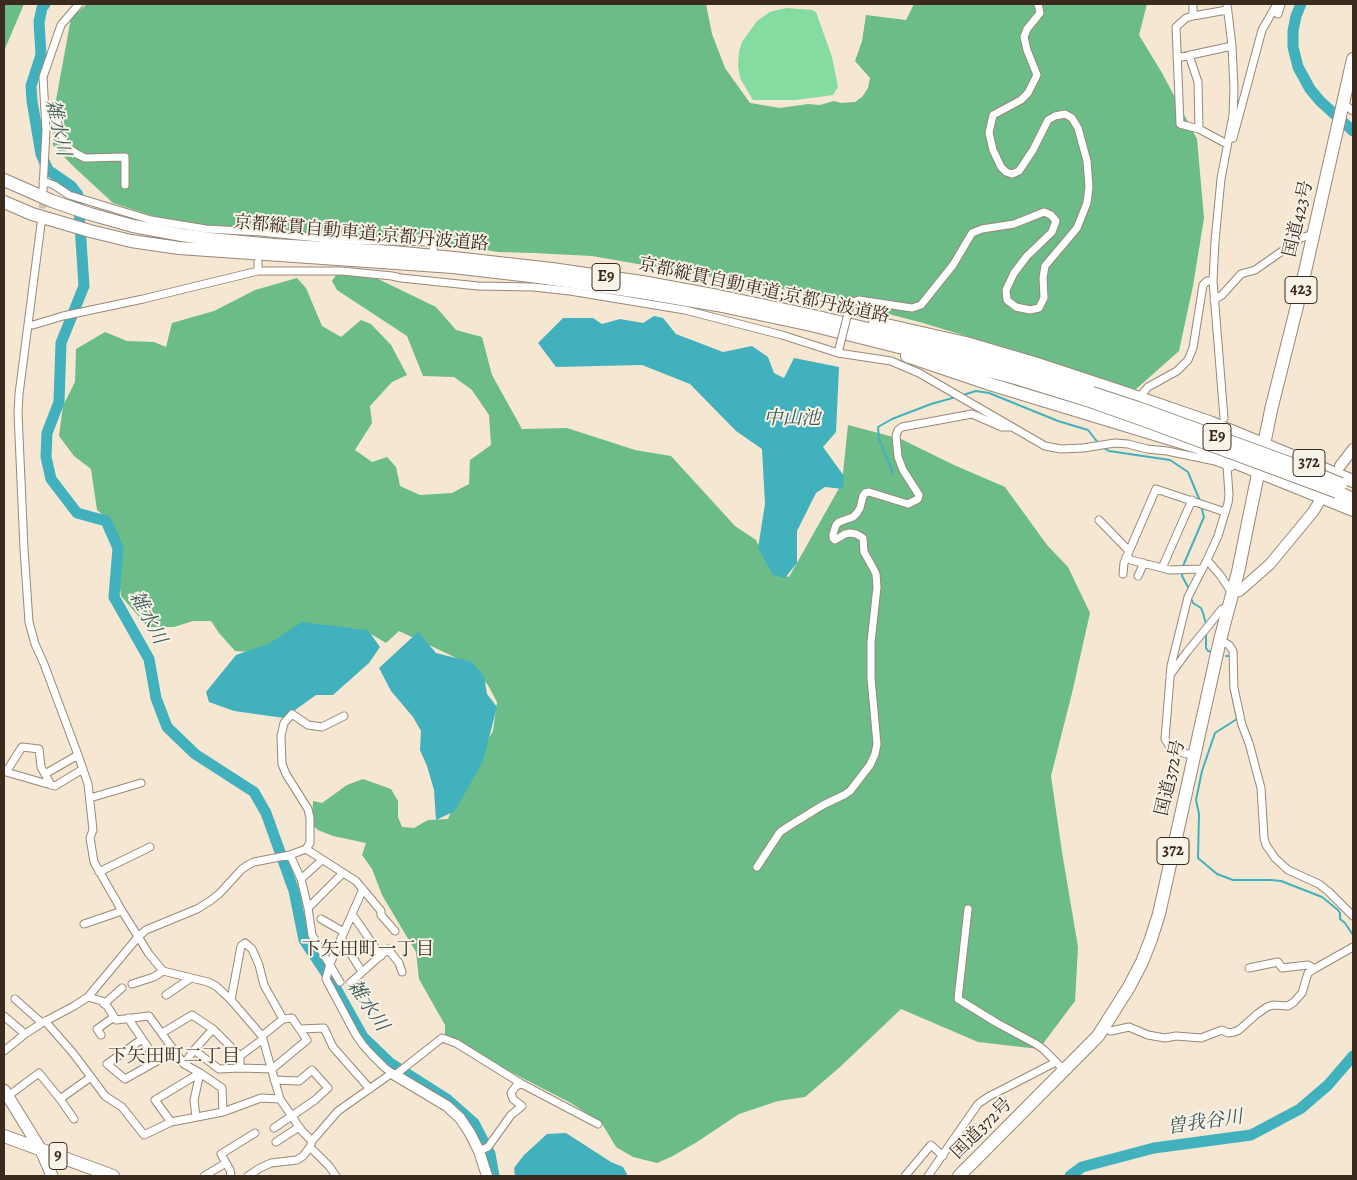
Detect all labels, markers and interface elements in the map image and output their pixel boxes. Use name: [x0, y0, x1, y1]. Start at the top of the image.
water label: 雑水川: [40, 98, 74, 158]
street label: 国道423号: [1280, 178, 1318, 260]
street label: 京都縦貫自動車道;京都丹波道路: [232, 212, 490, 256]
street label: 京都縦貫自動車道;京都丹波道路: [636, 254, 892, 328]
road number: E9: [592, 264, 620, 290]
road number: 423: [1285, 276, 1317, 304]
water label: 中山池: [764, 408, 820, 430]
road number: E9: [1203, 424, 1231, 451]
road number: 372: [1293, 449, 1325, 476]
water label: 雑水川: [124, 587, 170, 649]
street label: 国道372号: [1152, 738, 1190, 818]
road number: 372: [1157, 838, 1189, 864]
district label: 下矢田町一丁目: [302, 939, 434, 961]
water label: 雑水川: [342, 976, 392, 1036]
district label: 下矢田町二丁目: [108, 1046, 240, 1068]
street label: 国道372号: [947, 1094, 1017, 1164]
water label: 曽我谷川: [1166, 1106, 1244, 1140]
road number: 9: [49, 1142, 67, 1170]

